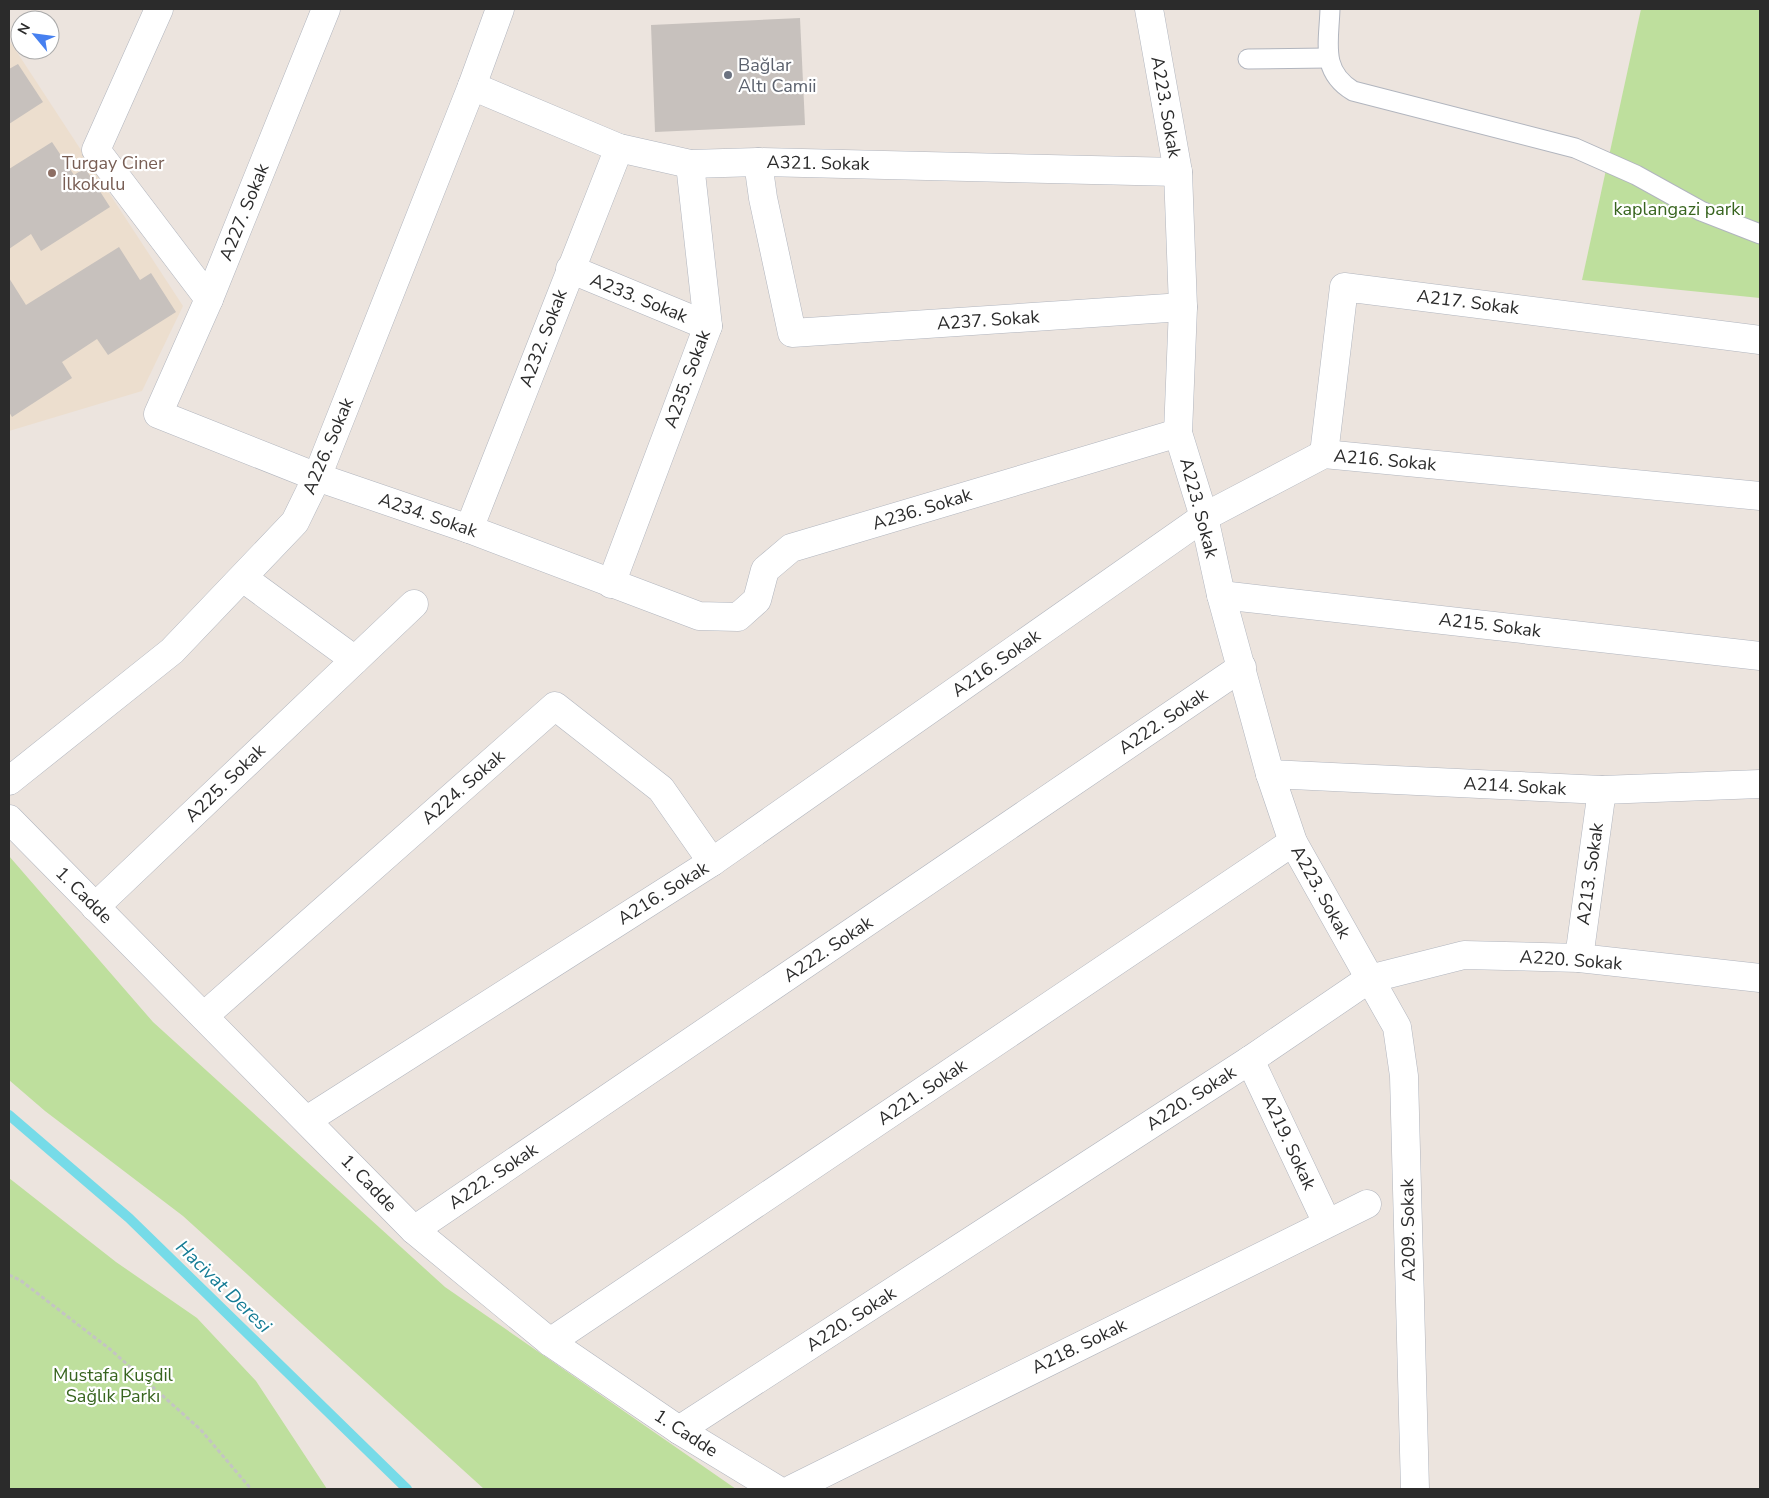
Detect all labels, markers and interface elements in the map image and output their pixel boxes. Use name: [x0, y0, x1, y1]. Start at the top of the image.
north arrow: [10, 10, 60, 60]
text: N: [13, 20, 35, 38]
place label: Bağlar Altı Camii: [738, 53, 817, 98]
street label: A223. Sokak: [1145, 54, 1187, 161]
marker: Bağlar Altı Camii: [722, 69, 734, 81]
street label: A321. Sokak: [766, 150, 871, 176]
place label: Turgay Ciner İlkokulu: [62, 151, 165, 196]
street label: A227. Sokak: [214, 159, 275, 264]
marker: Turgay Ciner İlkokulu: [46, 167, 58, 179]
park label: kaplangazi parkı: [1614, 197, 1744, 221]
street label: A233. Sokak: [587, 268, 692, 329]
street label: A217. Sokak: [1416, 284, 1521, 320]
street label: A232. Sokak: [513, 285, 573, 390]
street label: A237. Sokak: [936, 304, 1041, 336]
street label: A235. Sokak: [658, 326, 716, 431]
street label: A226. Sokak: [297, 393, 360, 498]
street label: A216. Sokak: [1333, 444, 1438, 477]
street label: A223. Sokak: [1174, 455, 1224, 562]
street label: A236. Sokak: [869, 482, 976, 536]
street label: A234. Sokak: [376, 487, 481, 543]
street label: A215. Sokak: [1438, 607, 1543, 643]
street label: A216. Sokak: [947, 623, 1046, 702]
street label: A222. Sokak: [1114, 682, 1213, 760]
street label: A225. Sokak: [180, 738, 271, 827]
street label: A224. Sokak: [416, 744, 510, 830]
street label: A214. Sokak: [1463, 771, 1568, 801]
street label: A213. Sokak: [1571, 820, 1609, 927]
street label: A223. Sokak: [1286, 841, 1357, 944]
street label: A216. Sokak: [613, 855, 714, 930]
street label: 1. Cadde: [50, 861, 118, 929]
street label: A222. Sokak: [779, 910, 878, 988]
street label: A220. Sokak: [1519, 944, 1624, 976]
street label: A221. Sokak: [873, 1053, 972, 1131]
street label: A220. Sokak: [1141, 1059, 1241, 1136]
street label: A219. Sokak: [1256, 1090, 1322, 1195]
street label: A222. Sokak: [444, 1137, 543, 1215]
street label: 1. Cadde: [336, 1149, 402, 1217]
street label: A209. Sokak: [1395, 1177, 1421, 1282]
water label: Hacivat Deresi: [170, 1234, 277, 1339]
street label: A220. Sokak: [801, 1280, 901, 1357]
street label: A218. Sokak: [1028, 1312, 1131, 1379]
park label: Mustafa Kuşdil Sağlık Parkı: [53, 1363, 174, 1408]
street label: 1. Cadde: [650, 1403, 722, 1463]

